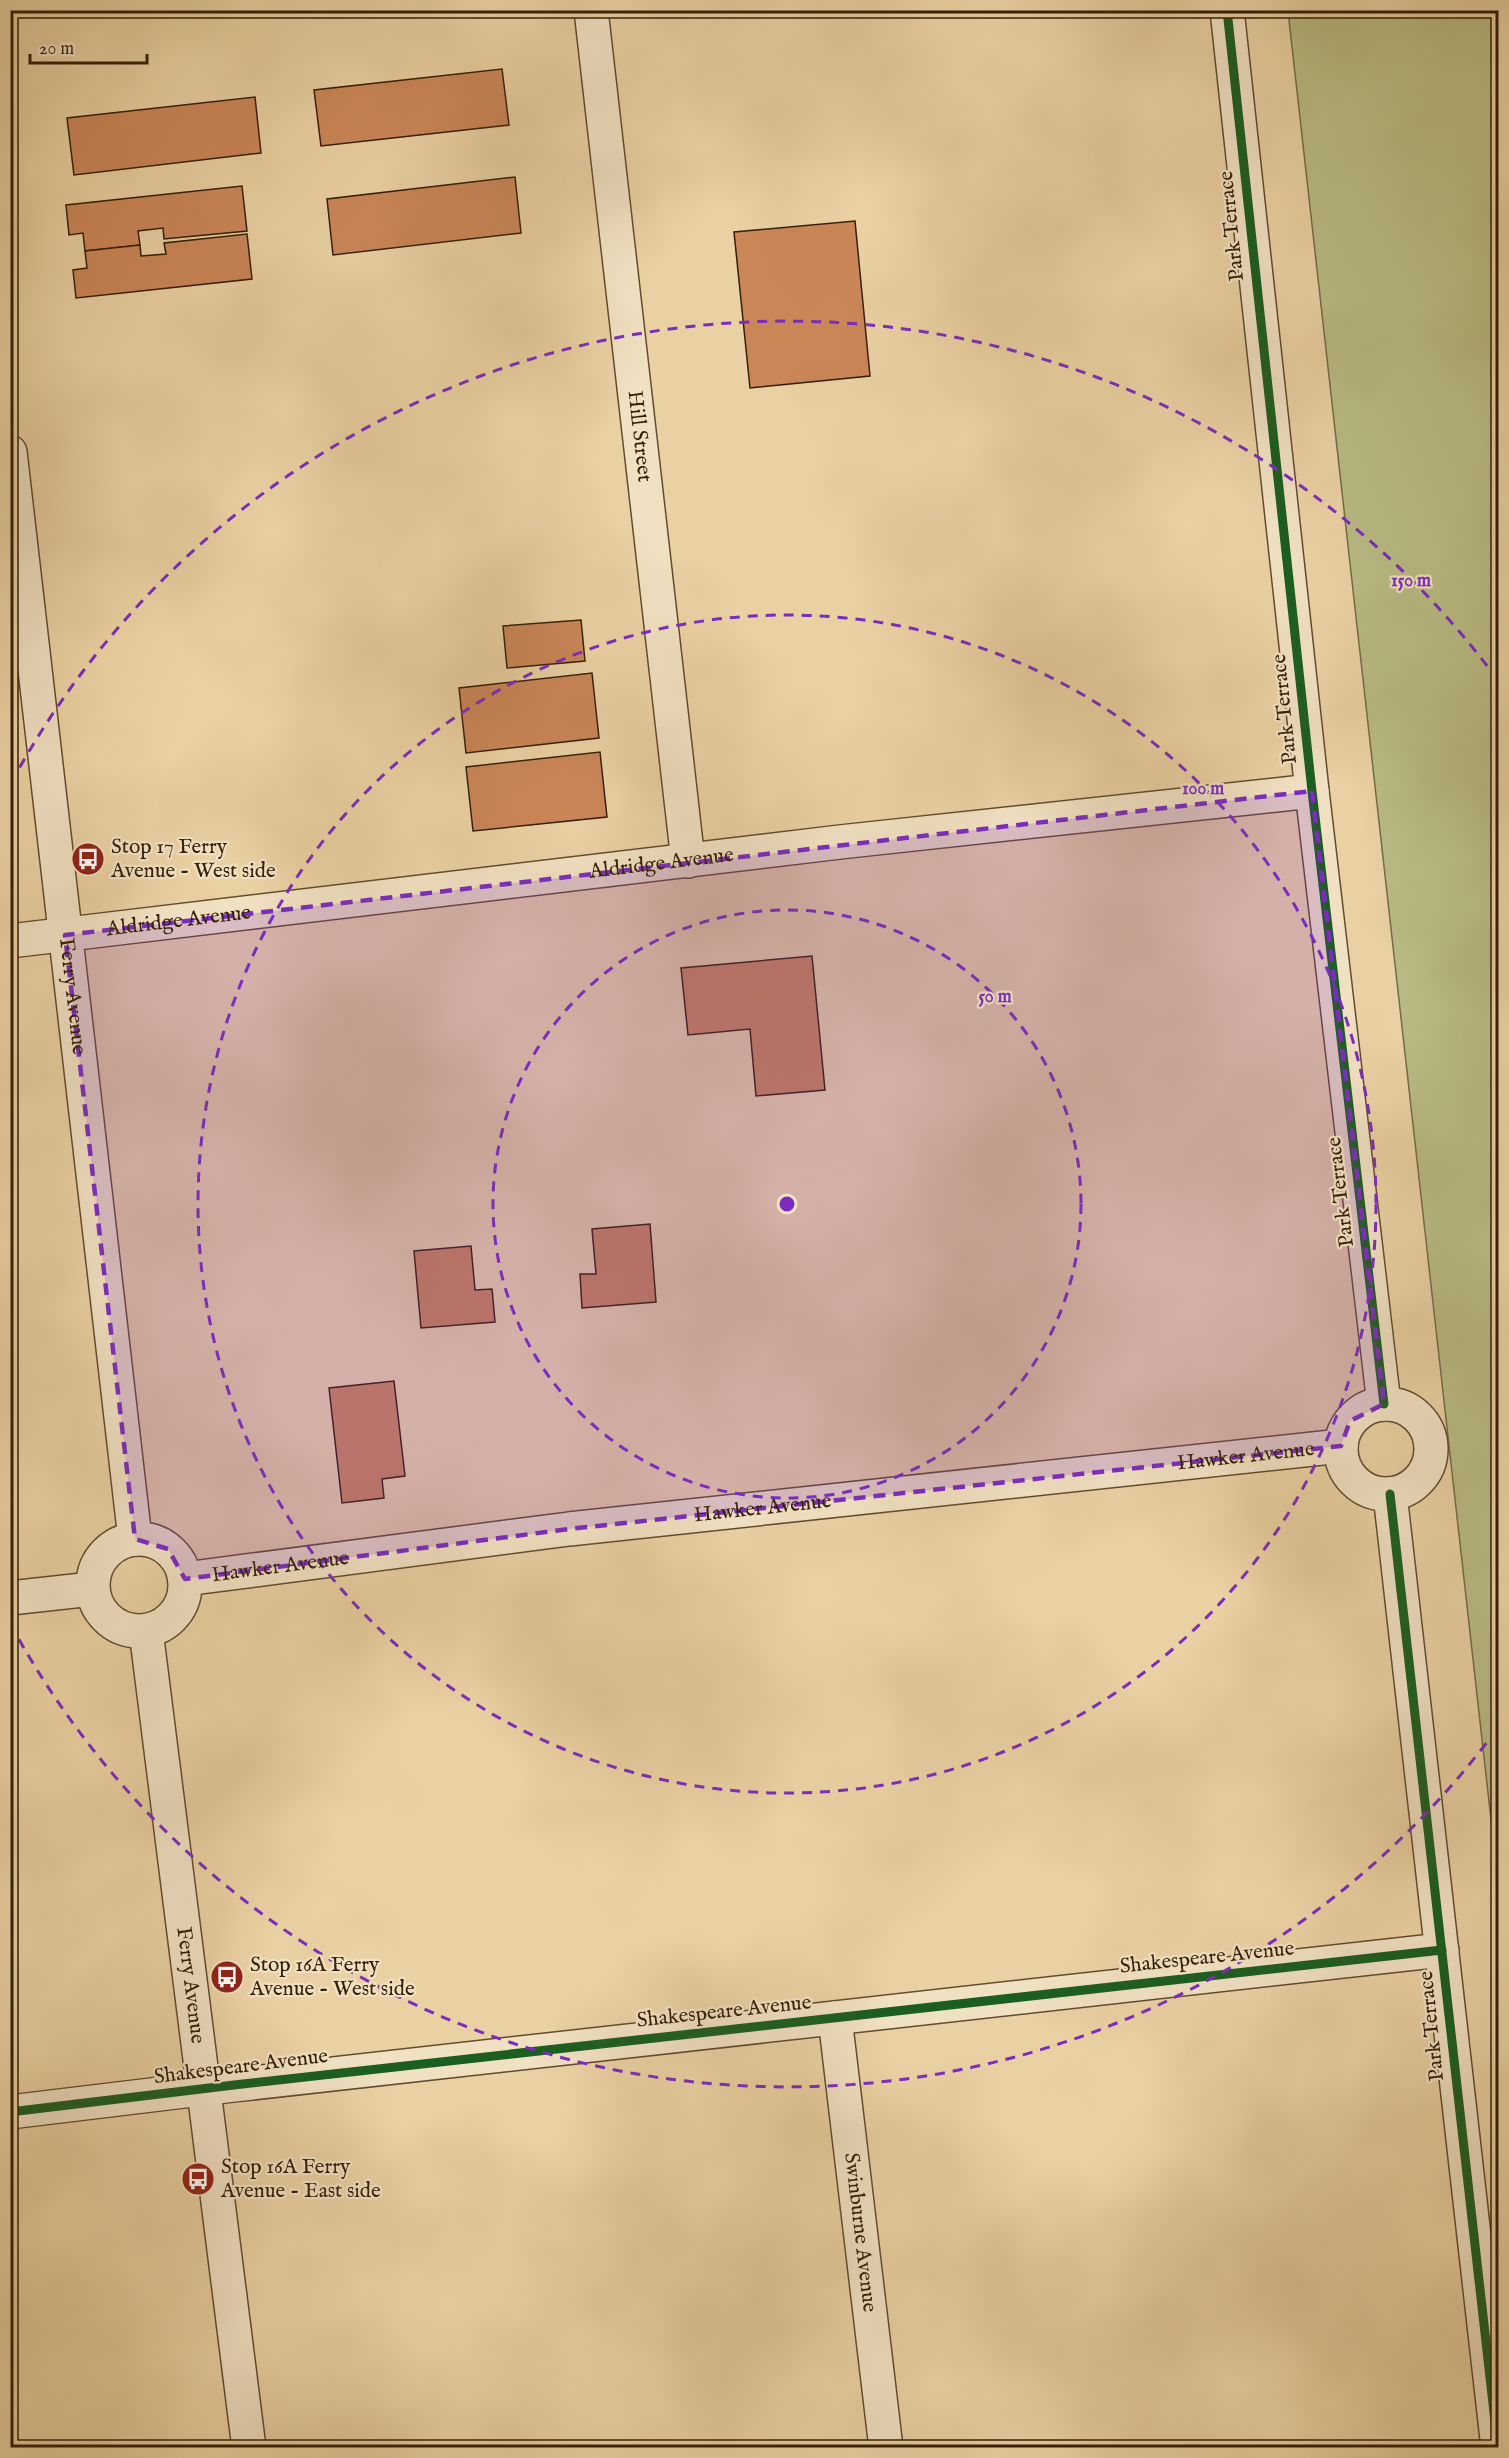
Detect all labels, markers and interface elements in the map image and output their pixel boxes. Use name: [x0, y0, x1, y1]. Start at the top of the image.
scale bar: [30, 27, 147, 65]
text: 20 m: [39, 38, 74, 61]
street label: Park Terrace: [1213, 169, 1251, 283]
street label: Hill Street: [621, 389, 658, 483]
text: 150 m: [1391, 570, 1431, 593]
street label: Park Terrace: [1266, 652, 1304, 766]
text: 100 m: [1182, 778, 1224, 801]
place label: Stop 17 Ferry Avenue - West side: [110, 834, 276, 885]
bus stop icon: Stop 17 Ferry Avenue - West side: [70, 841, 106, 877]
street label: Aldridge Avenue: [587, 841, 736, 885]
street label: Aldridge Avenue: [104, 899, 253, 943]
street label: Ferry Avenue: [52, 937, 93, 1057]
text: 50 m: [978, 986, 1012, 1009]
street label: Park Terrace: [1321, 1135, 1361, 1249]
centre of rings: [777, 1194, 797, 1214]
street label: Hawker Avenue: [1176, 1435, 1316, 1477]
street label: Hawker Avenue: [693, 1487, 833, 1529]
street label: Hawker Avenue: [210, 1544, 351, 1589]
street label: Ferry Avenue: [170, 1925, 211, 2045]
street label: Shakespeare Avenue: [1118, 1935, 1296, 1981]
place label: Stop 16A Ferry Avenue - West side: [249, 1952, 415, 2003]
bus stop icon: Stop 16A Ferry Avenue - West side: [209, 1959, 245, 1995]
street label: Park Terrace: [1413, 1969, 1451, 2083]
street label: Shakespeare Avenue: [635, 1989, 813, 2035]
street label: Shakespeare Avenue: [152, 2043, 330, 2091]
street label: Swinburne Avenue: [838, 2151, 883, 2314]
place label: Stop 16A Ferry Avenue - East side: [220, 2154, 381, 2205]
bus stop icon: Stop 16A Ferry Avenue - East side: [180, 2161, 216, 2197]

